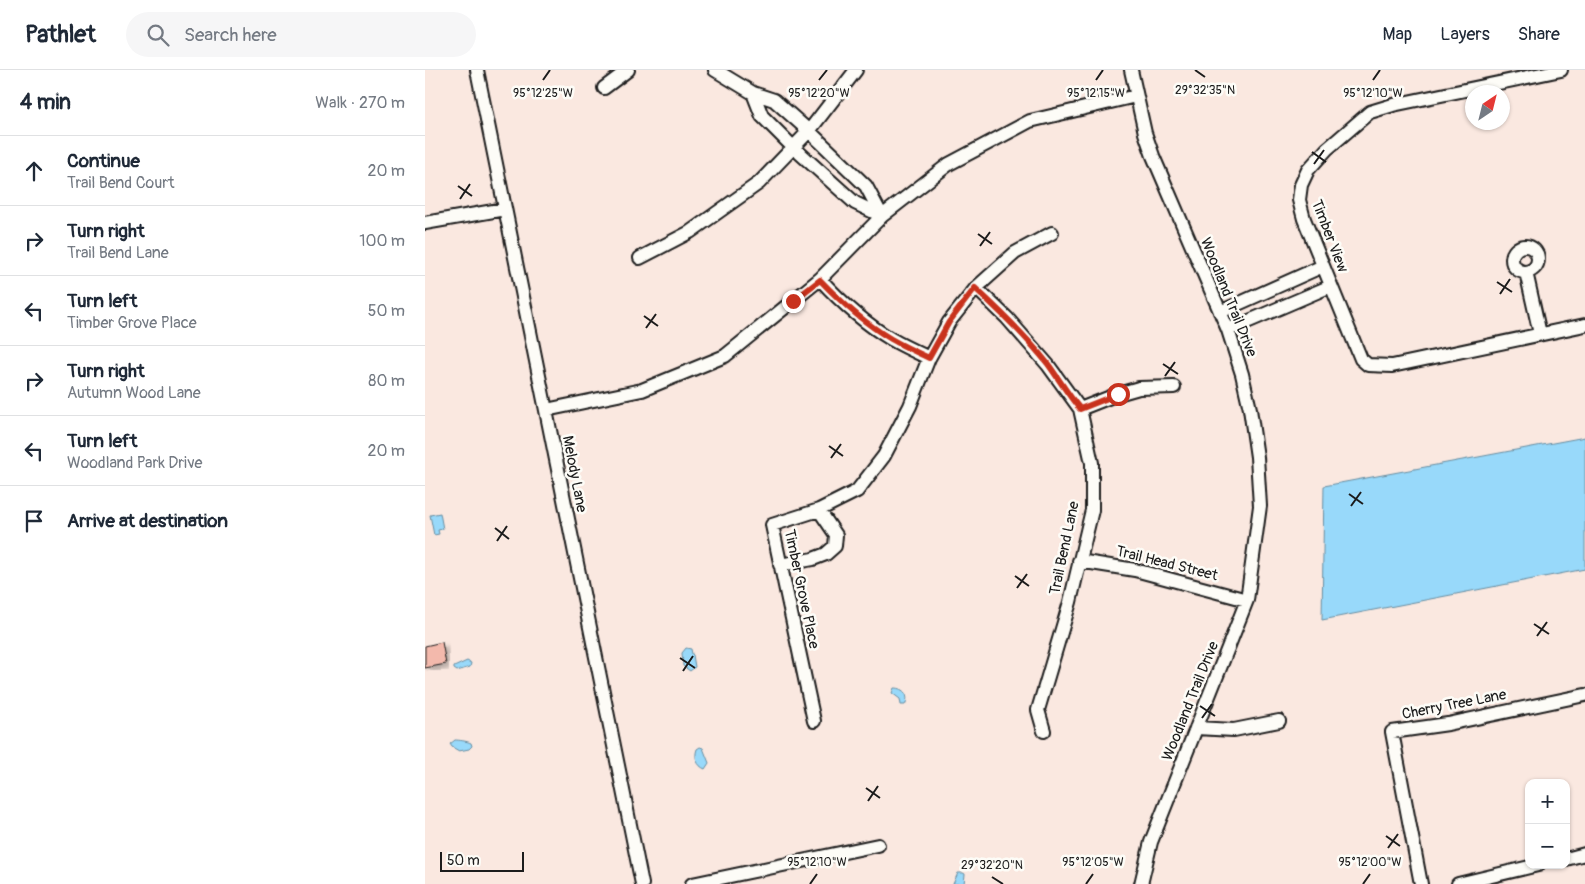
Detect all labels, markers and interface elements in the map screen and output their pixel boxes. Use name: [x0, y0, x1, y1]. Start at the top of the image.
search box: [126, 12, 476, 57]
text: Pathlet: [25, 20, 96, 49]
icon: search: [144, 21, 172, 49]
text: Search here: [184, 23, 277, 47]
text: Map: [1383, 23, 1412, 46]
text: Layers: [1440, 23, 1490, 46]
text: Share: [1518, 23, 1560, 46]
text: 29°32'35"N: [1175, 83, 1235, 98]
north arrow: [1465, 85, 1510, 130]
text: 95°12'25"W: [513, 86, 573, 101]
text: 95°12'20"W: [788, 86, 850, 101]
text: 95°12'15"W: [1067, 86, 1125, 101]
text: 95°12'10"W: [1343, 86, 1403, 101]
text: 4 min: [20, 89, 71, 116]
text: Walk · 270 m: [315, 93, 405, 113]
text: Continue: [67, 149, 140, 173]
icon: ahead: [20, 157, 48, 185]
text: 20 m: [367, 161, 405, 181]
text: Trail Bend Court: [67, 173, 174, 193]
street label: Timber View: [1307, 197, 1352, 275]
text: Turn right: [67, 219, 145, 243]
icon: right: [20, 227, 48, 255]
text: 100 m: [359, 231, 405, 251]
street label: Woodland Trail Drive: [1196, 235, 1261, 360]
text: Trail Bend Lane: [67, 243, 169, 263]
text: Turn left: [67, 289, 137, 313]
route end: [782, 290, 805, 313]
icon: left: [20, 297, 48, 325]
text: 50 m: [368, 301, 405, 321]
text: Timber Grove Place: [67, 313, 197, 333]
text: Turn right: [67, 359, 145, 383]
icon: right: [20, 367, 48, 395]
text: 80 m: [368, 371, 405, 391]
text: Autumn Wood Lane: [67, 383, 201, 403]
route start: [1107, 383, 1130, 406]
text: Turn left: [67, 429, 137, 453]
street label: Melody Lane: [558, 434, 591, 515]
icon: left: [20, 437, 48, 465]
text: 20 m: [367, 441, 405, 461]
text: Woodland Park Drive: [67, 453, 203, 473]
street label: Trail Bend Lane: [1045, 499, 1084, 597]
icon: arrive: [20, 507, 48, 535]
text: Arrive at destination: [67, 509, 228, 533]
street label: Timber Grove Place: [780, 528, 824, 651]
street label: Trail Head Street: [1114, 542, 1221, 586]
street label: Woodland Trail Drive: [1158, 638, 1223, 764]
street label: Cherry Tree Lane: [1400, 685, 1508, 724]
map controls: [1525, 779, 1570, 869]
button: +: [1525, 779, 1570, 824]
button: −: [1525, 824, 1570, 869]
scale bar: [440, 849, 524, 872]
text: 50 m: [447, 852, 480, 869]
text: 95°12'10"W: [787, 855, 847, 870]
text: 95°12'05"W: [1062, 855, 1124, 870]
text: 95°12'00"W: [1338, 855, 1402, 870]
text: 29°32'20"N: [961, 858, 1023, 873]

